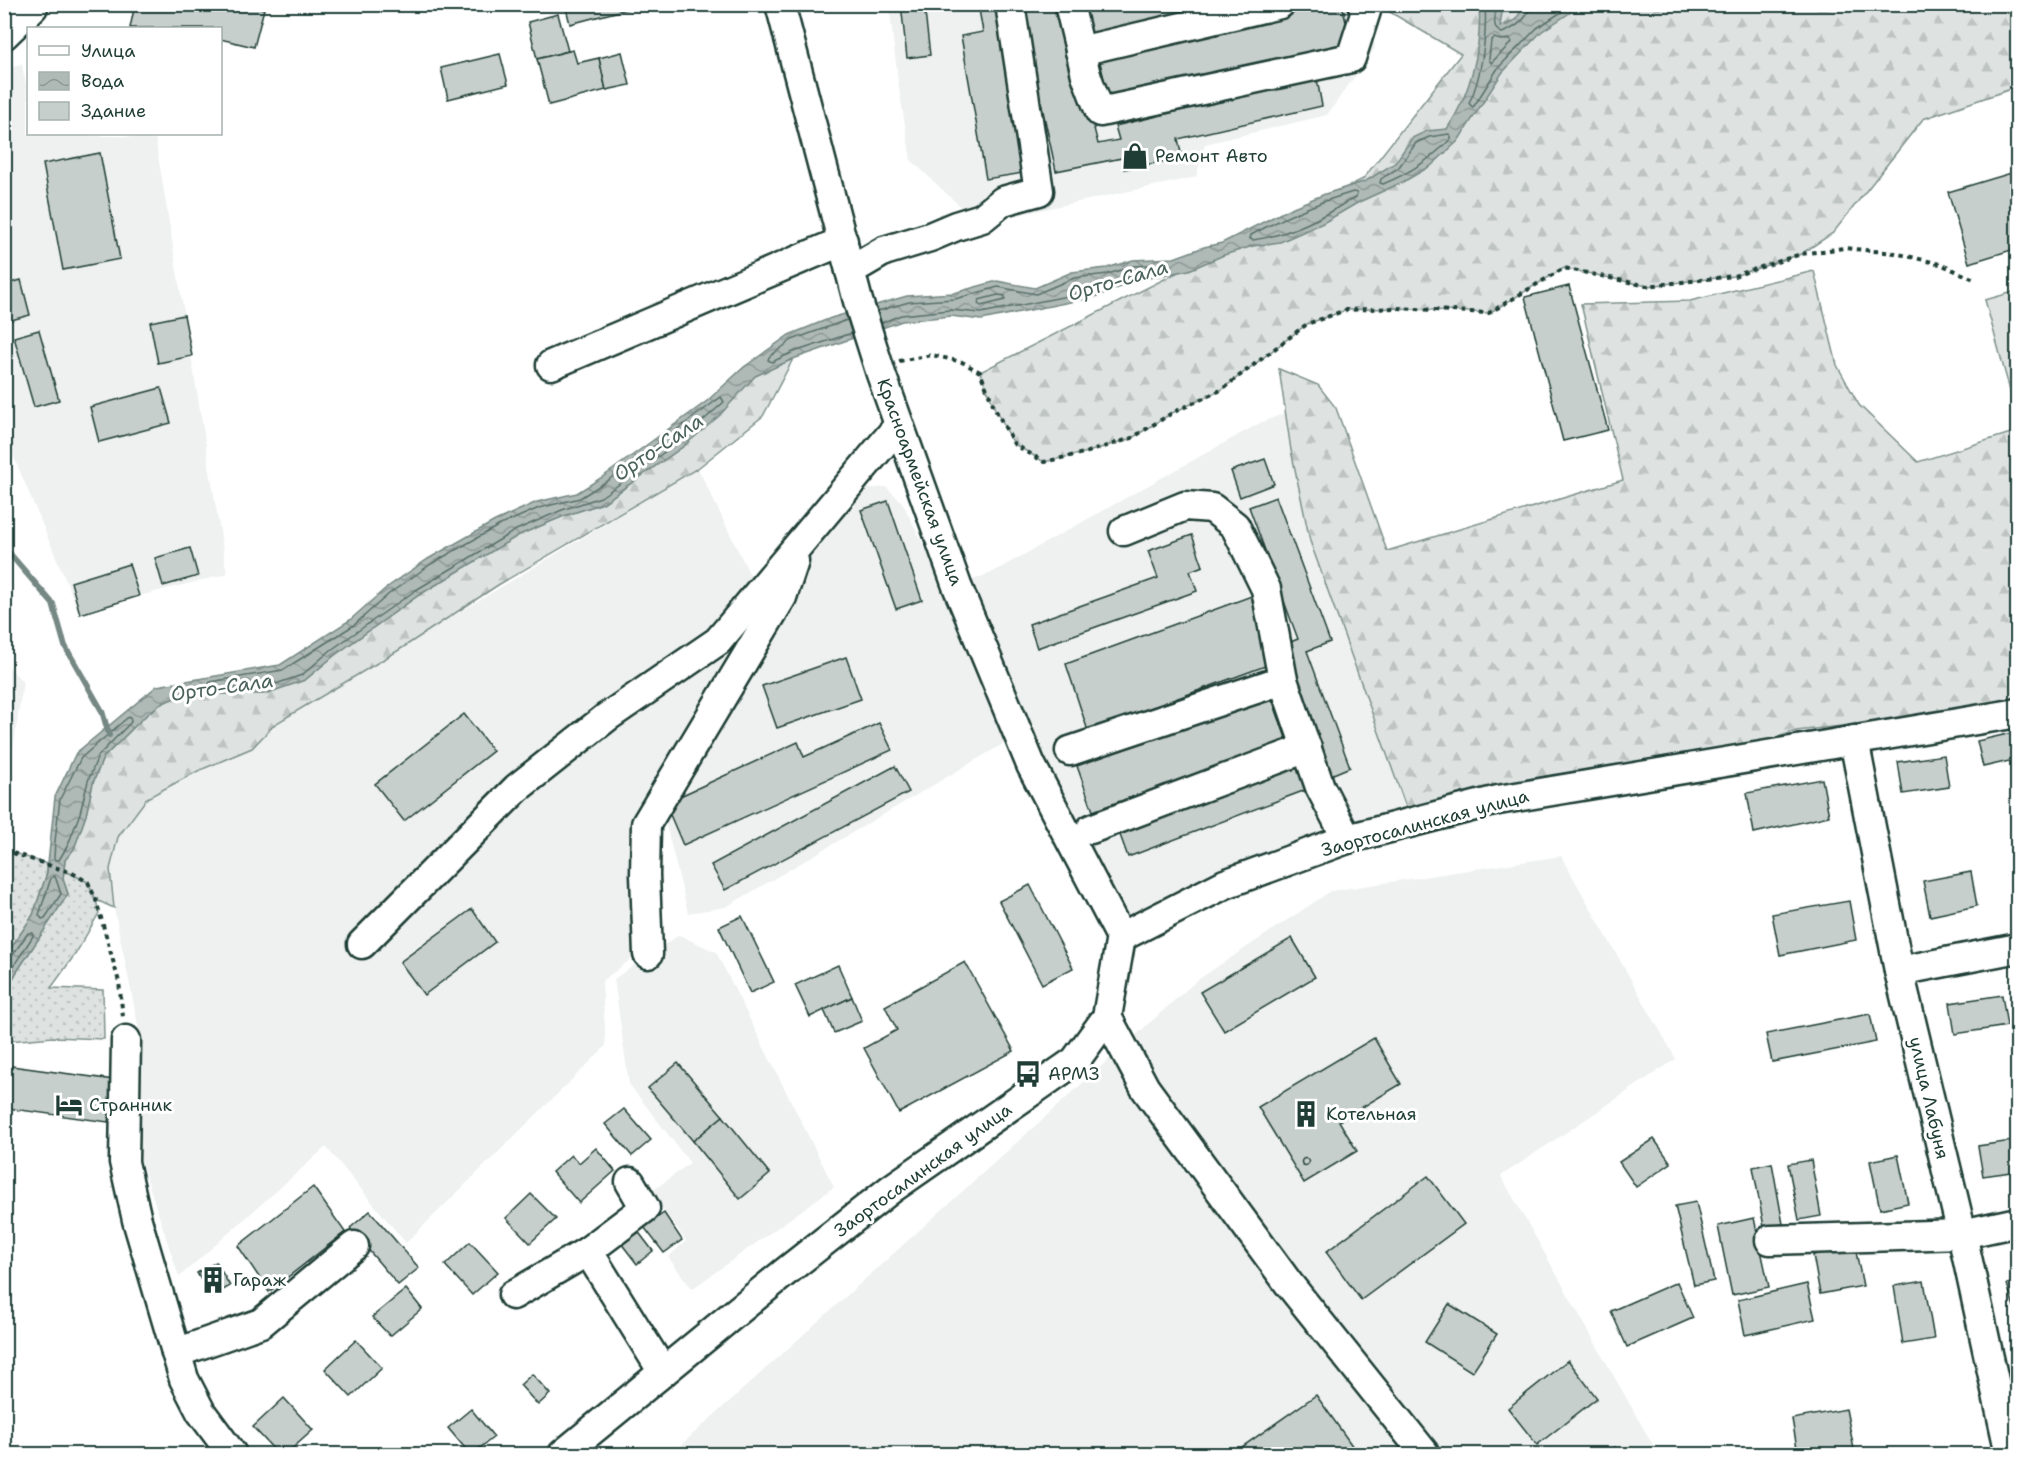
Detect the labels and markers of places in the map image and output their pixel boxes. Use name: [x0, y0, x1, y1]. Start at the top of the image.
shop icon: Ремонт Авто: [1120, 141, 1150, 171]
place label: Ремонт Авто: [1155, 144, 1268, 168]
bus stop icon: АРМЗ: [1013, 1059, 1043, 1089]
place label: АРМЗ: [1048, 1062, 1099, 1086]
hotel icon: Странник: [54, 1090, 84, 1120]
place label: Странник: [89, 1093, 173, 1117]
building icon: Котельная: [1291, 1099, 1321, 1129]
place label: Котельная: [1326, 1102, 1417, 1126]
building icon: Гараж: [198, 1265, 228, 1295]
place label: Гараж: [233, 1268, 287, 1292]

